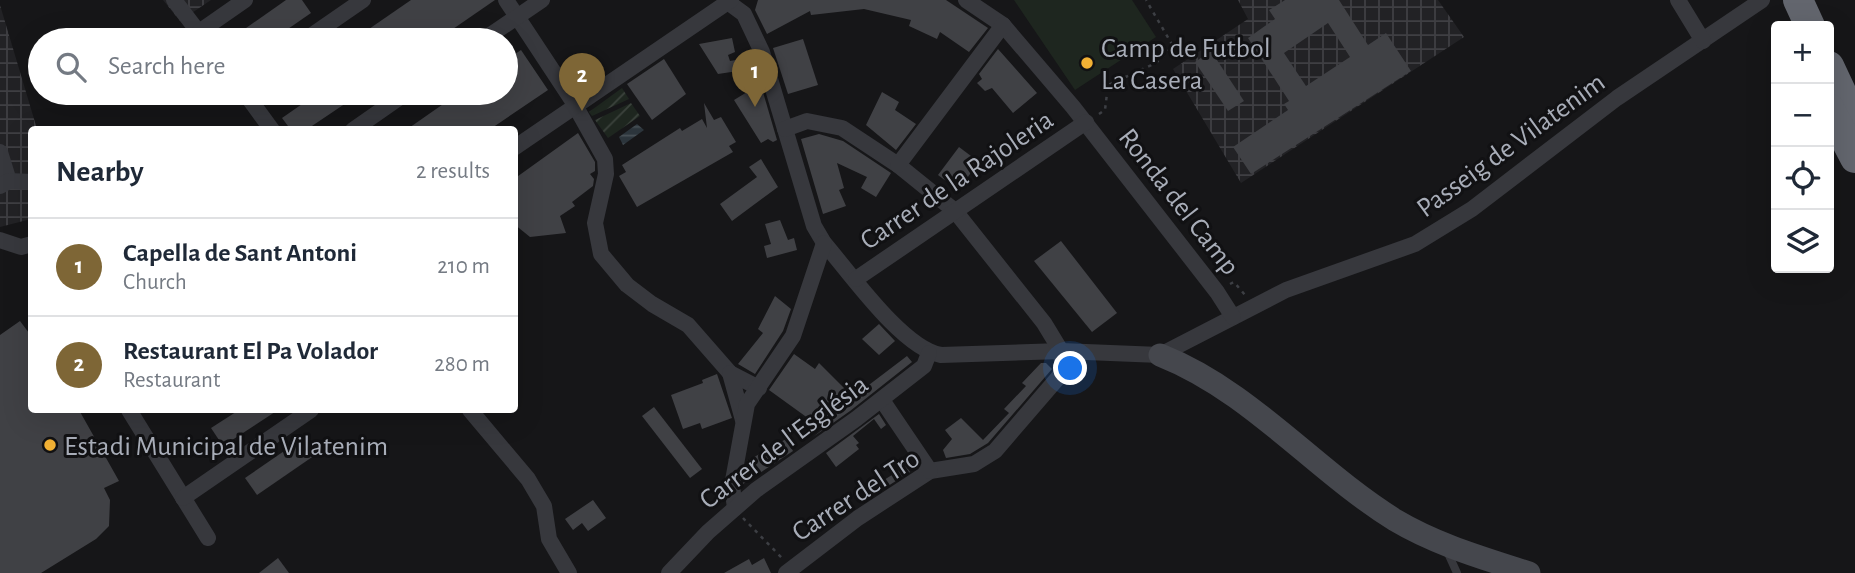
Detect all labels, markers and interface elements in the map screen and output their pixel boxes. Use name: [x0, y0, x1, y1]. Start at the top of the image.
map controls: [1771, 21, 1834, 273]
button: +: [1771, 21, 1834, 84]
search box: [28, 28, 518, 105]
place label: Camp de Futbol La Casera: [1101, 35, 1271, 95]
icon: search: [52, 48, 90, 86]
pin: 1: [732, 49, 778, 107]
text: Search here: [108, 53, 226, 79]
pin: 2: [559, 53, 605, 111]
marker: Camp de Futbol La Casera: [1079, 55, 1095, 71]
street label: Passeig de Vilatenim: [1412, 68, 1610, 223]
button: −: [1771, 84, 1834, 147]
street label: Carrer de la Rajoleria: [856, 106, 1059, 255]
street label: Ronda del Camp: [1113, 124, 1244, 281]
button: locate: [1771, 147, 1834, 210]
text: Nearby: [56, 157, 144, 187]
text: 2 results: [416, 160, 490, 183]
button: layers: [1771, 210, 1834, 273]
text: Capella de Sant Antoni: [123, 240, 357, 266]
text: 1: [75, 255, 83, 278]
text: 210 m: [437, 255, 490, 278]
text: Church: [123, 271, 187, 294]
text: Restaurant El Pa Volador: [123, 338, 378, 364]
your location: [1053, 351, 1087, 385]
text: 2: [74, 353, 84, 376]
text: 280 m: [434, 353, 490, 376]
text: Restaurant: [123, 369, 220, 392]
street label: Carrer de l'Església: [695, 370, 874, 515]
place label: Estadi Municipal de Vilatenim: [64, 433, 388, 461]
marker: Estadi Municipal de Vilatenim: [42, 437, 58, 453]
street label: Carrer del Tro: [787, 444, 925, 547]

